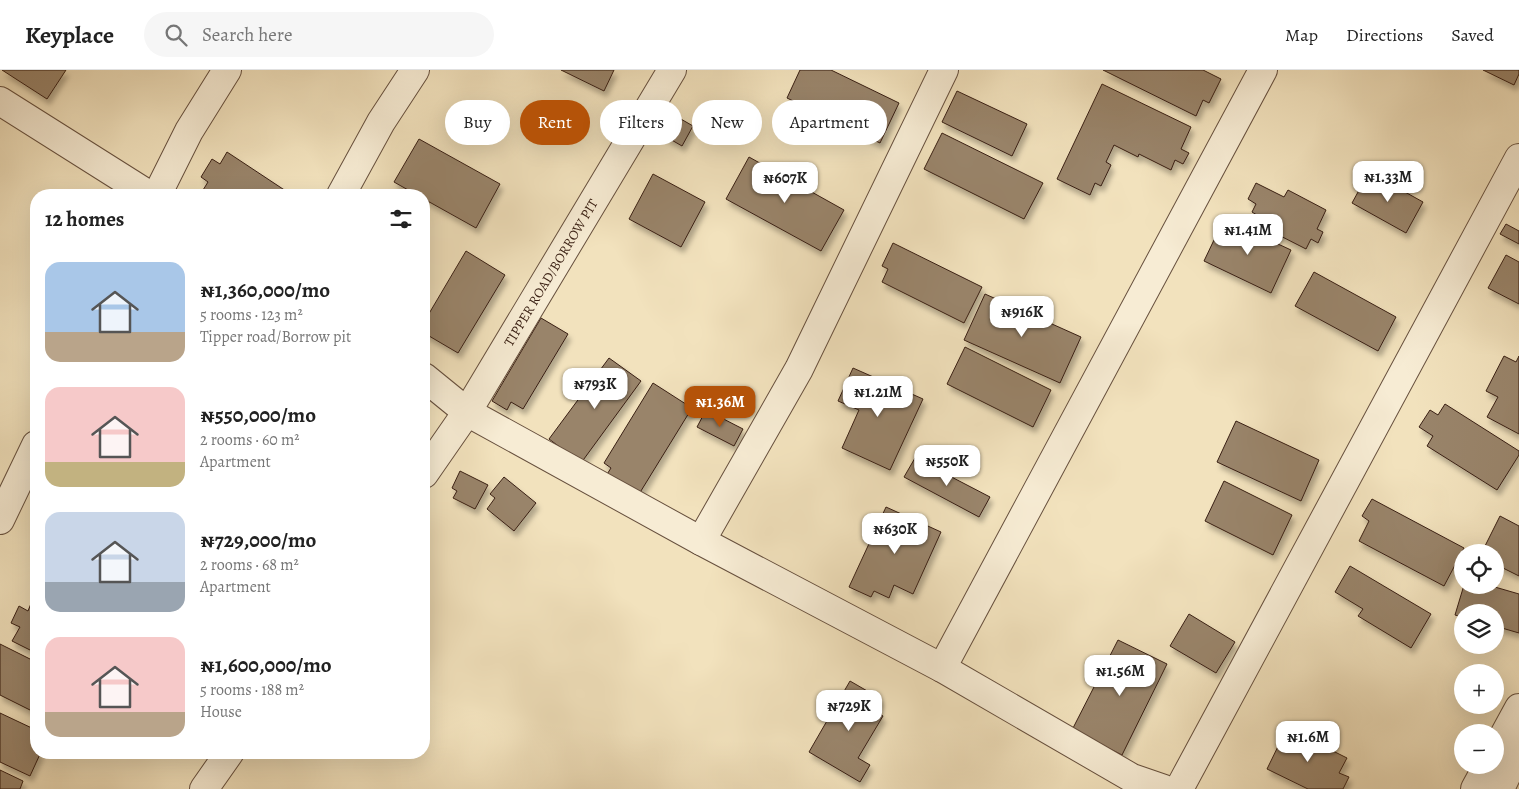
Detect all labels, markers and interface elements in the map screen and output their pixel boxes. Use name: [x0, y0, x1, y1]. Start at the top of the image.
search box: [144, 12, 494, 57]
text: Keyplace: [25, 19, 114, 51]
icon: search: [162, 21, 190, 49]
text: Search here: [202, 22, 292, 48]
text: Map: [1285, 23, 1318, 47]
text: Directions: [1346, 23, 1423, 47]
text: Saved: [1451, 23, 1494, 47]
chip: Buy: [445, 100, 510, 145]
chip: Rent: [520, 100, 590, 145]
chip: Filters: [600, 100, 682, 145]
chip: New: [692, 100, 762, 145]
chip: Apartment: [772, 100, 887, 145]
pin: ₦1.33M: [1347, 160, 1429, 203]
pin: ₦607K: [750, 162, 820, 204]
text: ₦1.33M: [1364, 166, 1412, 188]
text: ₦607K: [763, 167, 807, 189]
street label: TIPPER ROAD/BORROW PIT: [499, 195, 603, 350]
text: 12 homes: [45, 205, 124, 233]
icon: filters: [387, 205, 415, 233]
pin: ₦1.41M: [1207, 214, 1289, 256]
text: ₦1.41M: [1224, 219, 1272, 241]
text: ₦1,360,000/mo: [200, 276, 330, 304]
icon: home: [85, 282, 145, 342]
pin: ₦916K: [987, 296, 1057, 338]
text: ₦916K: [1001, 301, 1043, 323]
text: 5 rooms · 123 m²: [200, 304, 303, 326]
text: Tipper road/Borrow pit: [200, 326, 351, 348]
pin: ₦793K: [560, 368, 630, 410]
text: ₦793K: [574, 373, 616, 395]
pin: ₦1.21M: [837, 376, 919, 418]
text: ₦1.21M: [854, 381, 902, 403]
pin: ₦1.36M: [679, 386, 761, 428]
text: ₦1.36M: [695, 391, 745, 413]
text: ₦550,000/mo: [200, 401, 316, 429]
icon: home: [85, 407, 145, 467]
text: 2 rooms · 60 m²: [200, 429, 300, 451]
pin: ₦550K: [912, 444, 982, 487]
text: ₦550K: [925, 450, 969, 472]
text: Apartment: [200, 451, 271, 473]
pin: ₦630K: [860, 512, 930, 555]
text: ₦630K: [873, 518, 917, 540]
text: ₦729,000/mo: [200, 526, 316, 554]
icon: home: [85, 532, 145, 592]
map controls: [1454, 544, 1504, 774]
button: locate: [1454, 544, 1504, 594]
text: 2 rooms · 68 m²: [200, 554, 299, 576]
text: Apartment: [200, 576, 271, 598]
button: layers: [1454, 604, 1504, 654]
text: ₦1,600,000/mo: [200, 651, 332, 679]
pin: ₦1.56M: [1079, 654, 1161, 697]
icon: home: [85, 657, 145, 717]
text: ₦1.56M: [1095, 660, 1145, 682]
button: +: [1454, 664, 1504, 714]
text: 5 rooms · 188 m²: [200, 679, 304, 701]
pin: ₦729K: [814, 690, 884, 732]
text: ₦729K: [827, 695, 871, 717]
text: House: [200, 701, 242, 723]
pin: ₦1.6M: [1273, 720, 1343, 763]
button: −: [1454, 724, 1504, 774]
text: ₦1.6M: [1287, 726, 1329, 748]

